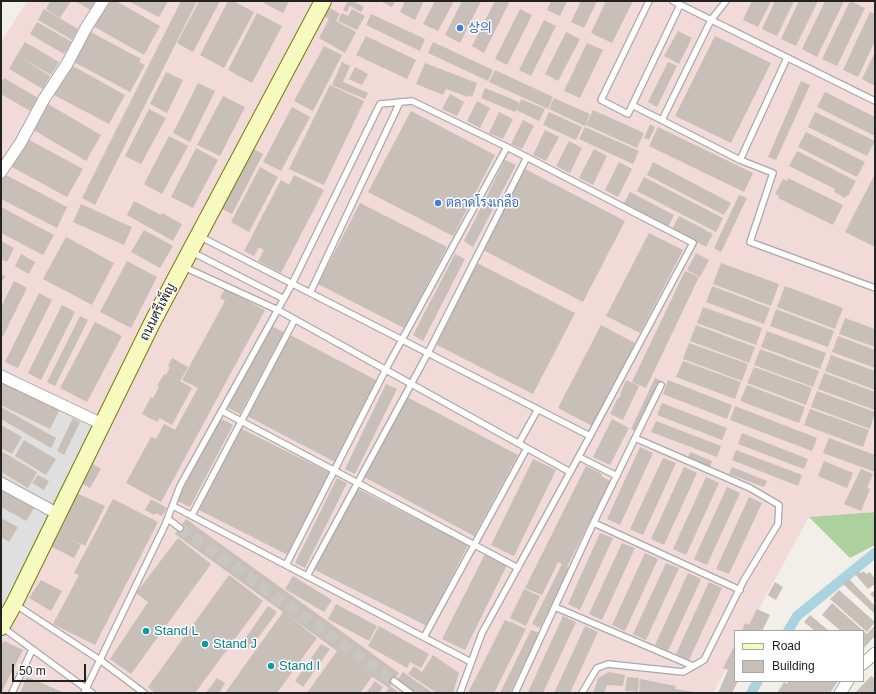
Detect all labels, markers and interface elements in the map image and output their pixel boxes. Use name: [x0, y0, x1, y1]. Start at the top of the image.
place label: 상의: [468, 20, 492, 36]
marker: 상의: [455, 23, 465, 33]
place label: ตลาดโรงเกลือ: [446, 195, 519, 211]
marker: ตลาดโรงเกลือ: [433, 198, 443, 208]
street label: ถนนศรีเพ็ญ: [137, 281, 179, 343]
place label: Stand L: [154, 623, 199, 639]
marker: Stand L: [141, 626, 151, 636]
legend: [734, 630, 864, 682]
place label: Stand J: [213, 636, 257, 652]
marker: Stand J: [200, 639, 210, 649]
text: Road: [772, 639, 801, 653]
scale bar: [14, 656, 88, 682]
place label: Stand I: [279, 658, 320, 674]
text: Building: [772, 659, 815, 673]
marker: Stand I: [266, 661, 276, 671]
text: 50 m: [19, 664, 46, 678]

